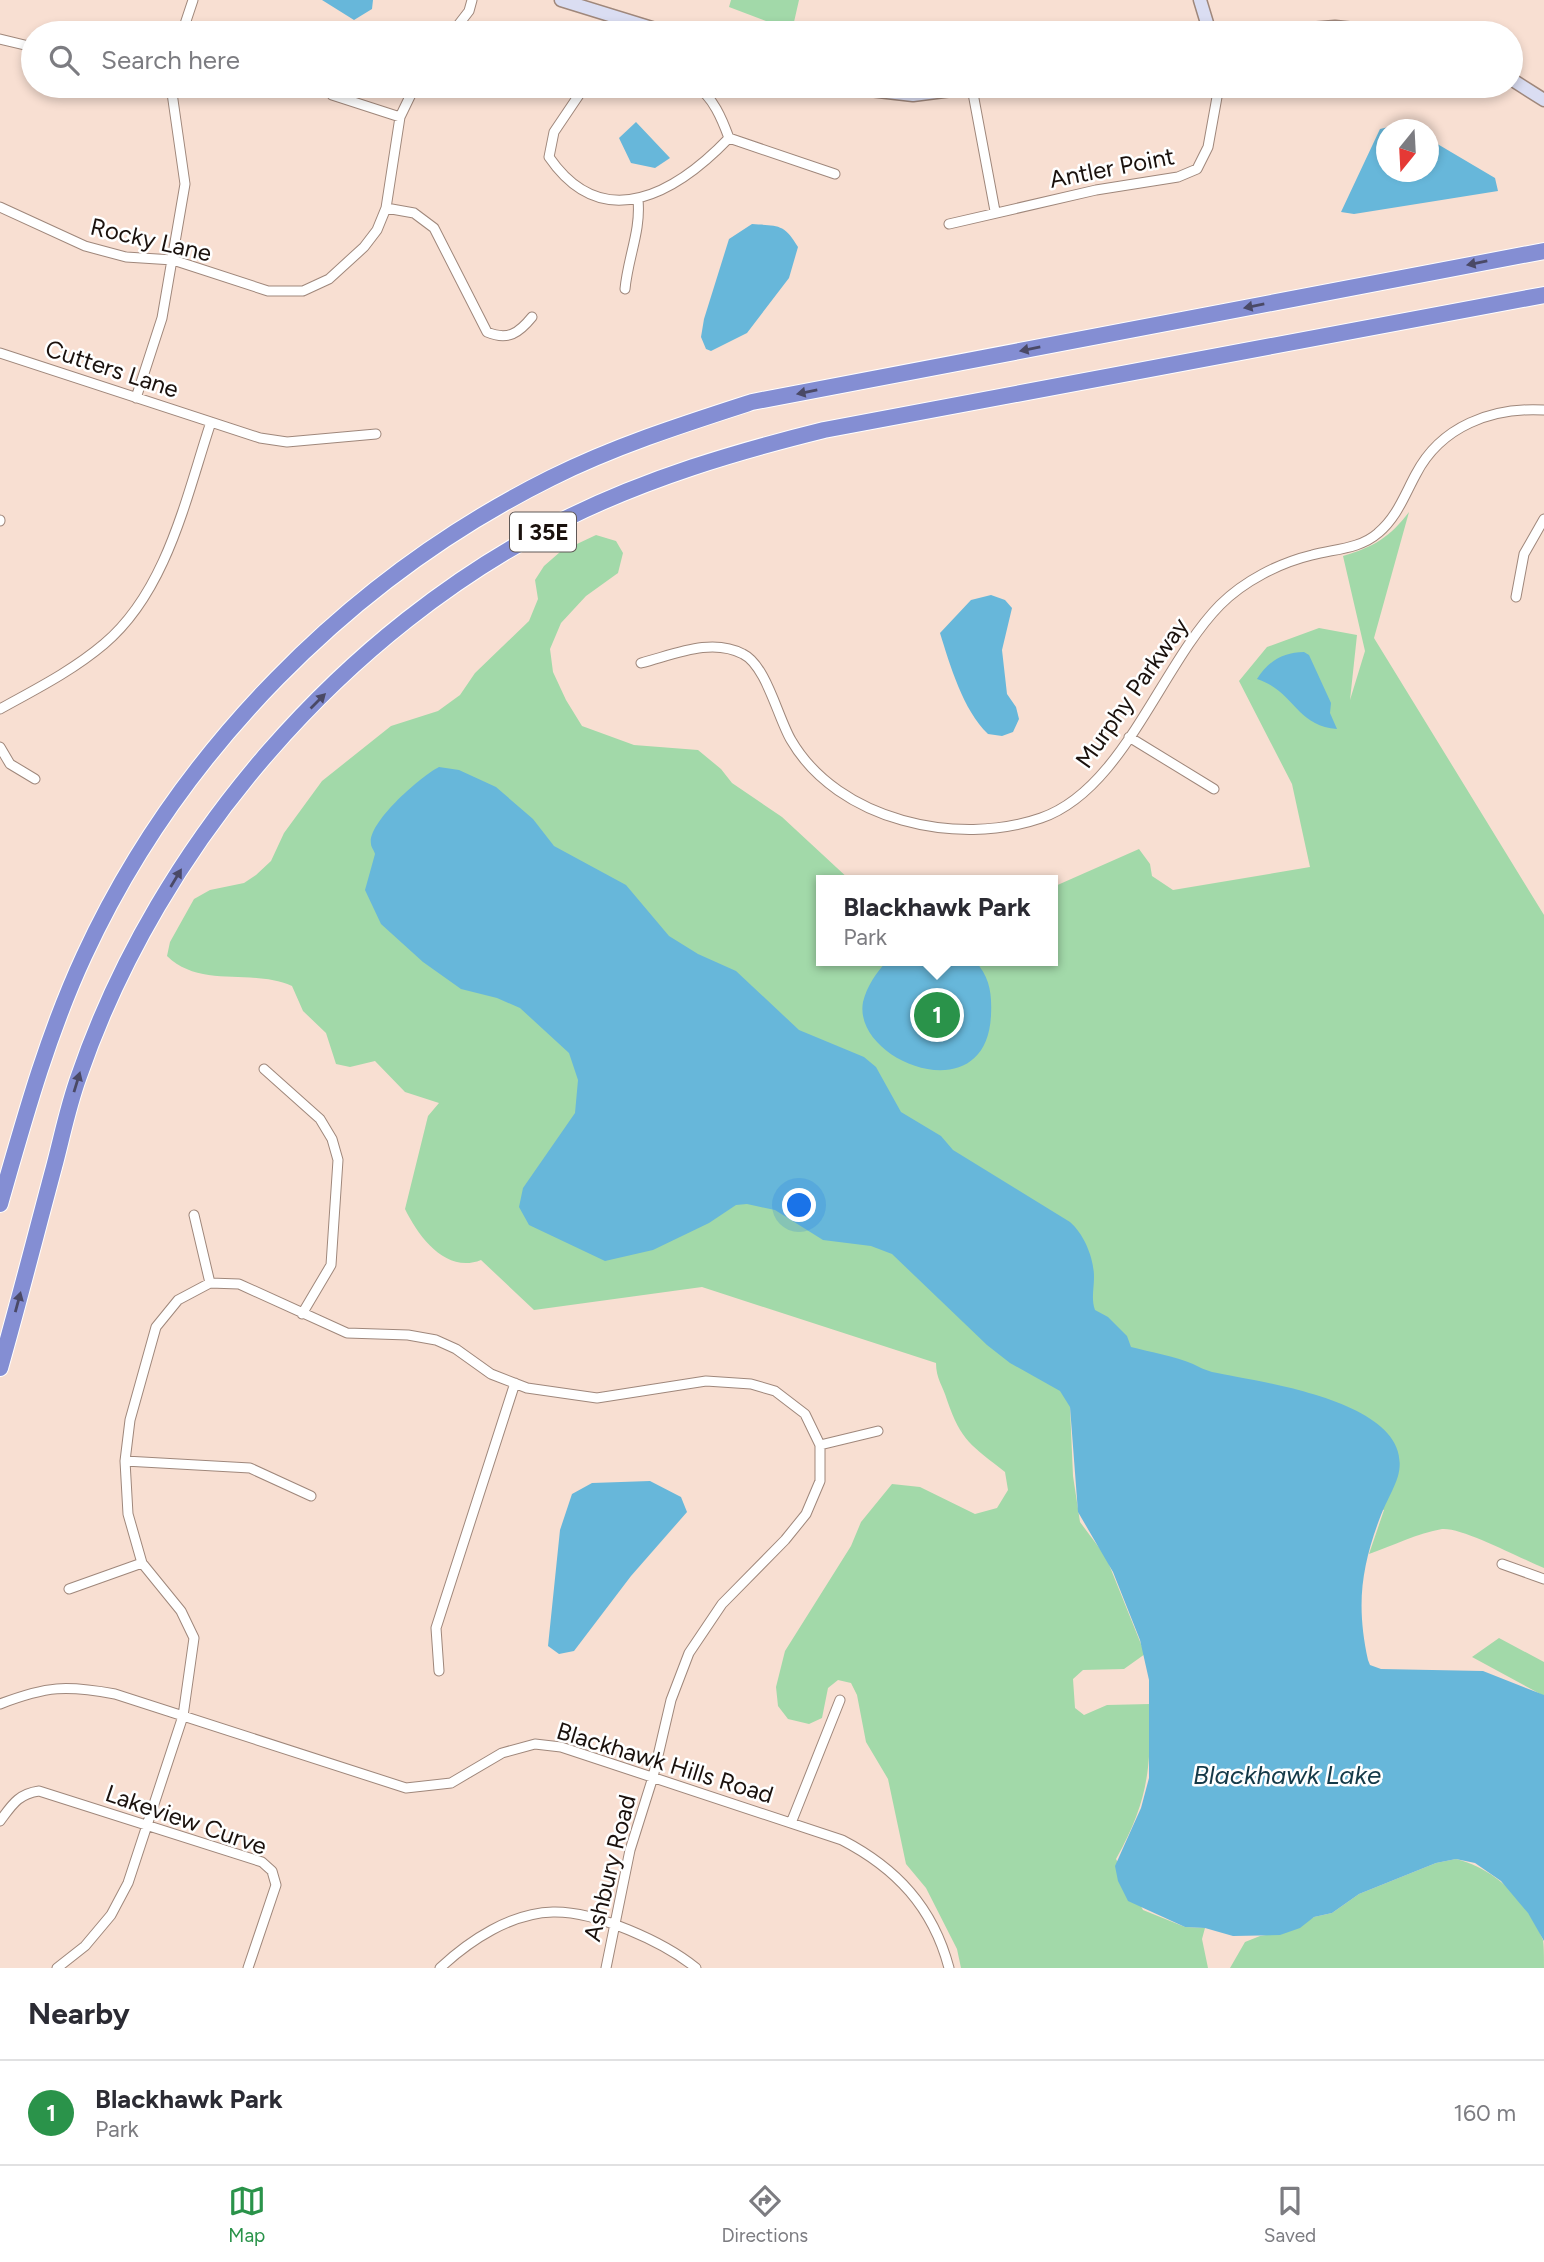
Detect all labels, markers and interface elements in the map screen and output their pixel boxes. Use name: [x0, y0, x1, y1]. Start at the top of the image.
search box: [21, 21, 1523, 98]
icon: search: [45, 41, 83, 79]
text: Search here: [101, 44, 240, 76]
north arrow: [1376, 119, 1439, 182]
street label: Antler Point: [1047, 141, 1177, 194]
street label: Rocky Lane: [88, 212, 214, 268]
one-way arrow: [1466, 258, 1488, 269]
one-way arrow: [1242, 301, 1264, 312]
street label: Cutters Lane: [42, 333, 182, 404]
one-way arrow: [1019, 344, 1041, 355]
one-way arrow: [796, 387, 818, 398]
road number: I 35E: [510, 512, 576, 552]
street label: Murphy Parkway: [1069, 612, 1194, 773]
one-way arrow: [309, 692, 326, 709]
one-way arrow: [170, 868, 182, 887]
popup: [816, 875, 1058, 966]
text: Blackhawk Park: [843, 891, 1031, 923]
text: Park: [843, 923, 887, 951]
pin: 1: [914, 989, 960, 1041]
one-way arrow: [73, 1072, 83, 1093]
your location: [782, 1188, 816, 1222]
one-way arrow: [13, 1291, 24, 1313]
street label: Blackhawk Hills Road: [553, 1716, 777, 1809]
water label: Blackhawk Lake: [1193, 1759, 1381, 1791]
street label: Lakeview Curve: [102, 1778, 271, 1861]
street label: Ashbury Road: [577, 1792, 642, 1944]
text: Nearby: [28, 1995, 130, 2032]
text: Blackhawk Park: [95, 2083, 283, 2115]
text: 1: [46, 2099, 56, 2127]
text: 160 m: [1453, 2099, 1516, 2127]
text: Park: [95, 2115, 139, 2143]
tab: Map: [228, 2182, 266, 2247]
tab: Directions: [721, 2182, 808, 2247]
tab: Saved: [1264, 2182, 1316, 2247]

